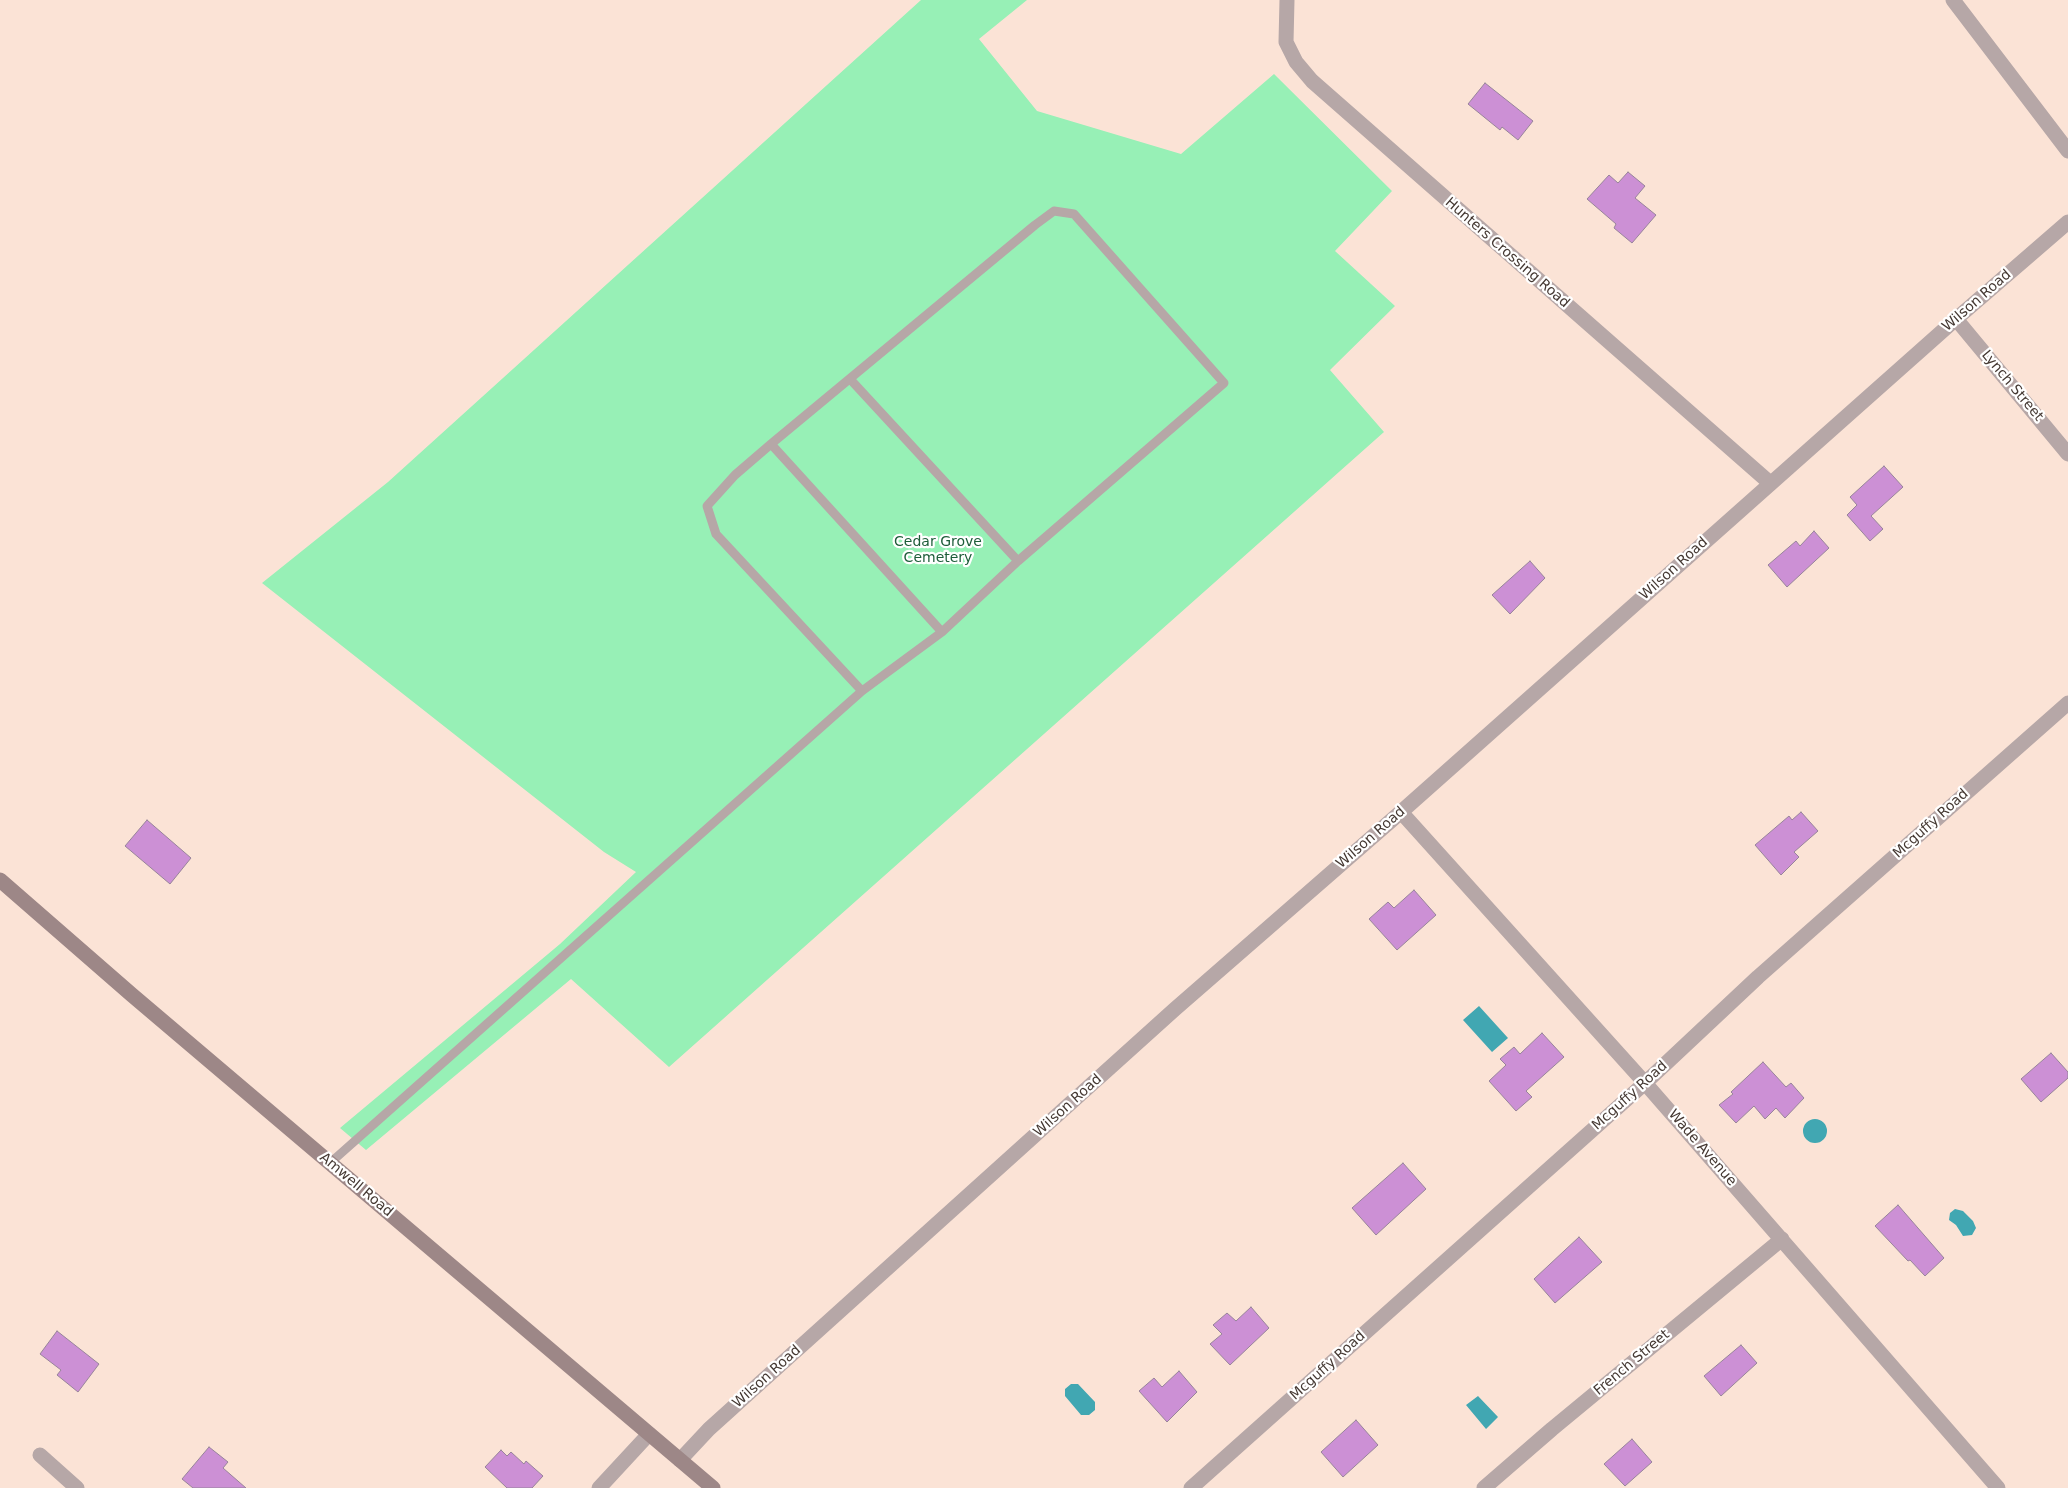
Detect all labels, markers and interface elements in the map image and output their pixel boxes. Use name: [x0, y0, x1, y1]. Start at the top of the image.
street label: Hunters Crossing Road: [1441, 194, 1573, 312]
street label: Wilson Road: [1939, 267, 2015, 335]
street label: Lynch Street: [1978, 347, 2046, 425]
park label: Cedar Grove Cemetery: [894, 534, 982, 566]
street label: Wilson Road: [1637, 534, 1711, 604]
street label: Mcguffy Road: [1890, 786, 1972, 862]
street label: Wilson Road: [1333, 804, 1409, 872]
street label: Mcguffy Road: [1589, 1058, 1671, 1134]
street label: Wilson Road: [1031, 1071, 1105, 1141]
street label: Wade Avenue: [1664, 1106, 1740, 1190]
street label: Amwell Road: [316, 1149, 396, 1221]
street label: French Street: [1591, 1327, 1673, 1399]
street label: Mcguffy Road: [1287, 1328, 1369, 1404]
street label: Wilson Road: [730, 1342, 804, 1412]

